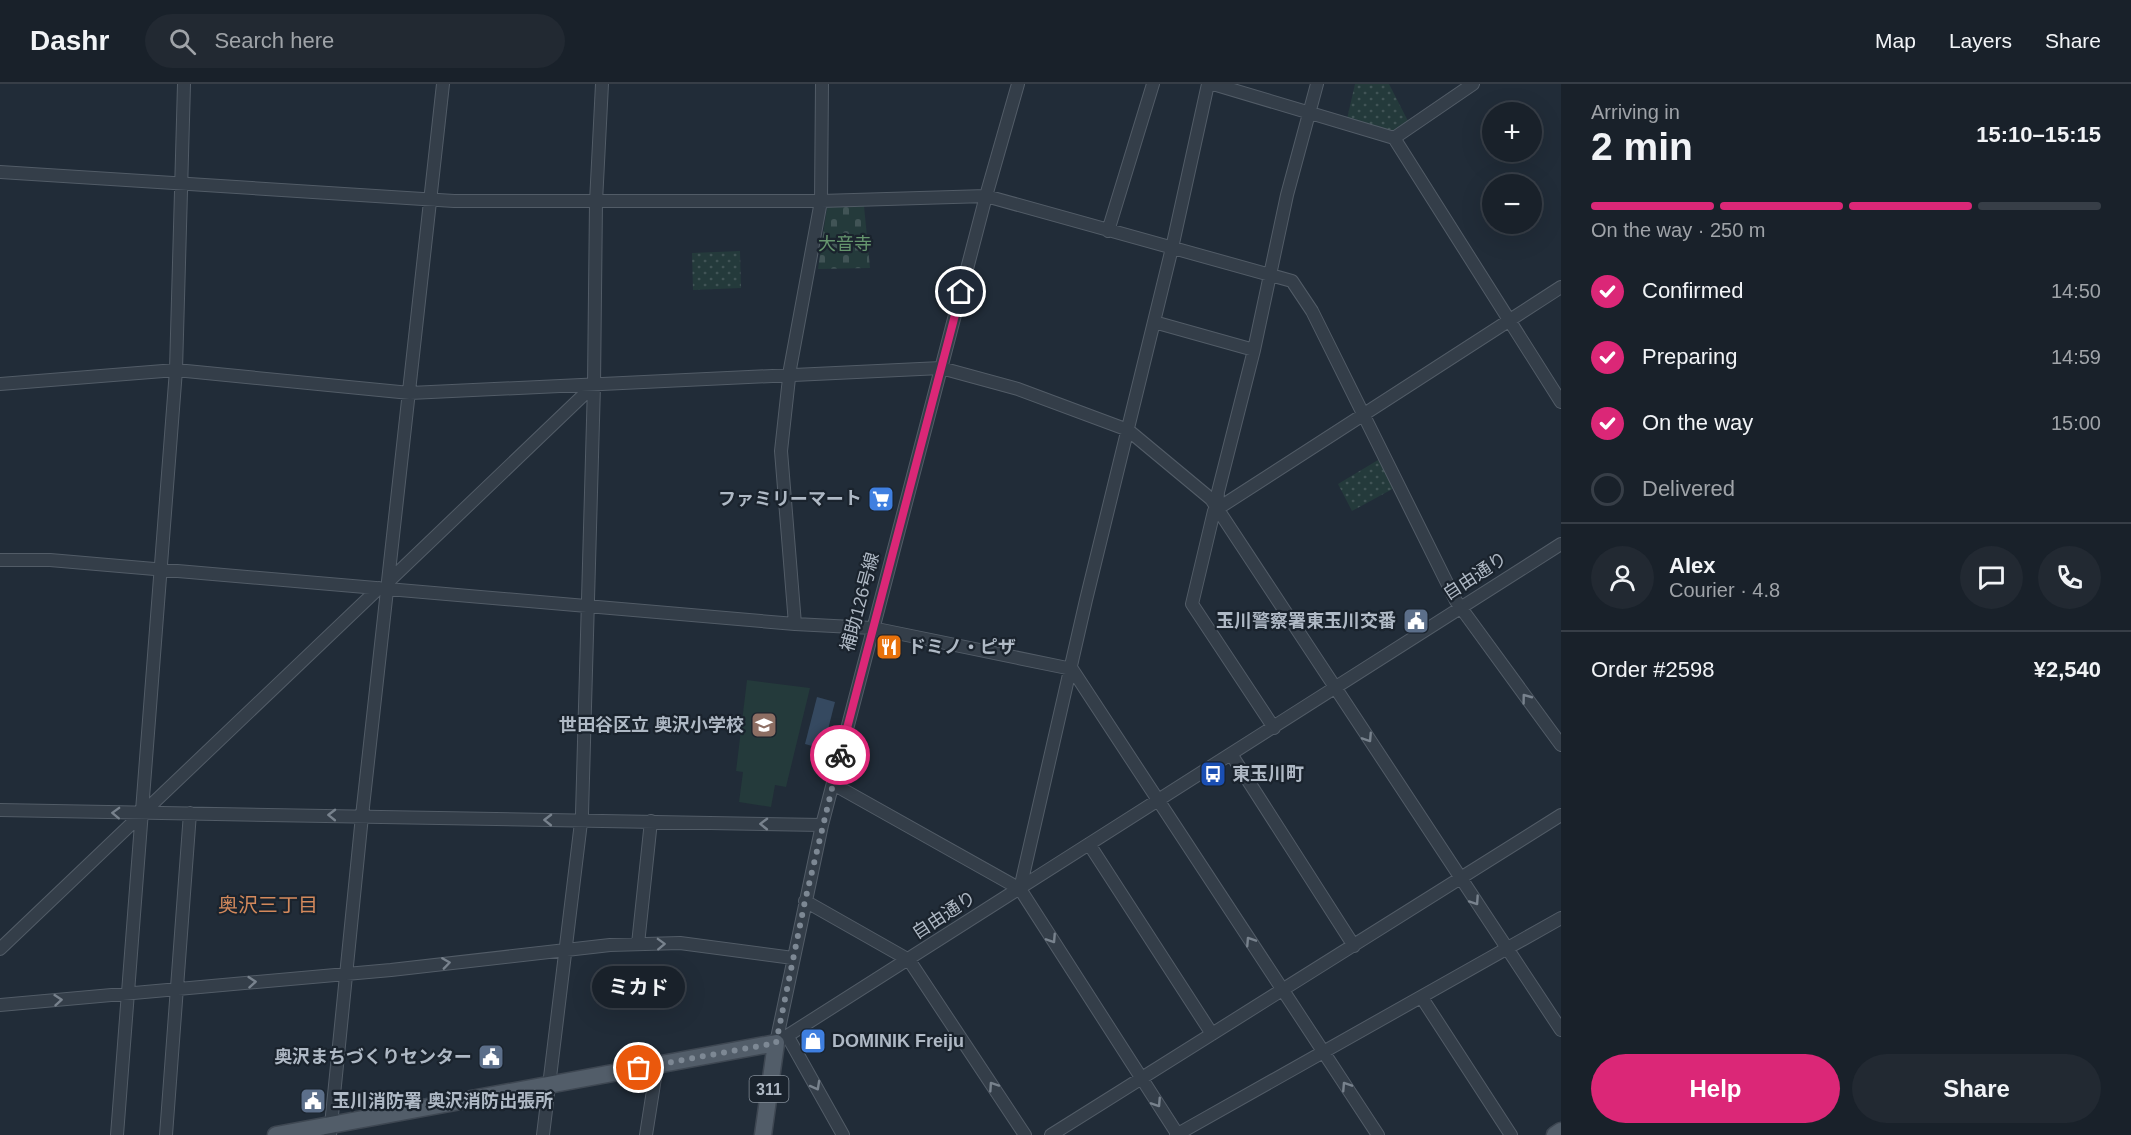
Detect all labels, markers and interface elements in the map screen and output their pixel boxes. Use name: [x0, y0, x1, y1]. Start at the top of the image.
search box: [145, 14, 565, 68]
text: Dashr: [30, 25, 109, 56]
icon: search: [166, 25, 199, 58]
text: Search here: [214, 28, 334, 53]
text: Map: [1875, 29, 1916, 52]
text: Layers: [1949, 29, 2012, 52]
text: Share: [2045, 29, 2101, 52]
text: Arriving in: [1591, 101, 1680, 123]
map controls: [1482, 102, 1542, 234]
button: +: [1482, 102, 1542, 162]
text: 15:10–15:15: [1976, 122, 2101, 147]
text: 2 min: [1591, 125, 1693, 168]
button: −: [1482, 174, 1542, 234]
text: On the way · 250 m: [1591, 219, 1766, 241]
park label: 大音寺: [818, 234, 872, 254]
pin: [935, 266, 986, 317]
icon: home: [944, 275, 977, 308]
icon: check: [1591, 275, 1624, 308]
text: Confirmed: [1642, 278, 1743, 303]
text: 14:50: [2051, 280, 2101, 302]
icon: check: [1591, 341, 1624, 374]
text: Preparing: [1642, 344, 1737, 369]
text: 14:59: [2051, 346, 2101, 368]
icon: check: [1591, 407, 1624, 440]
text: On the way: [1642, 410, 1753, 435]
text: 15:00: [2051, 412, 2101, 434]
text: Delivered: [1642, 476, 1735, 501]
supermarket icon: ファミリーマート: [866, 484, 896, 514]
place label: ファミリーマート: [718, 489, 862, 509]
button: person: [1591, 546, 1654, 609]
button: chat: [1960, 546, 2023, 609]
button: phone: [2038, 546, 2101, 609]
street label: 自由通り: [1439, 548, 1511, 604]
street label: 補助126号線: [837, 550, 883, 654]
text: Alex: [1669, 553, 1715, 578]
text: Courier · 4.8: [1669, 579, 1780, 601]
public building icon: 玉川警察署東玉川交番: [1401, 606, 1431, 636]
place label: 玉川警察署東玉川交番: [1216, 611, 1396, 631]
restaurant icon: ドミノ・ピザ: [874, 632, 904, 662]
place label: ドミノ・ピザ: [908, 637, 1016, 657]
text: Order #2598: [1591, 657, 1715, 682]
text: ¥2,540: [2034, 657, 2101, 682]
one-way arrow: [1522, 693, 1533, 704]
school or university icon: 世田谷区立 奥沢小学校: [749, 710, 779, 740]
place label: 世田谷区立 奥沢小学校: [559, 715, 744, 735]
courier: [810, 725, 870, 785]
one-way arrow: [1361, 731, 1372, 742]
icon: bike: [824, 739, 857, 772]
bus stop icon: 東玉川町: [1198, 759, 1228, 789]
place label: 東玉川町: [1232, 764, 1304, 784]
one-way arrow: [111, 806, 120, 819]
one-way arrow: [327, 809, 336, 822]
one-way arrow: [543, 813, 552, 826]
one-way arrow: [759, 818, 768, 830]
street label: 自由通り: [908, 887, 980, 943]
district label: 奥沢三丁目: [218, 894, 318, 916]
one-way arrow: [1468, 894, 1479, 905]
one-way arrow: [1045, 932, 1056, 943]
one-way arrow: [657, 937, 666, 950]
one-way arrow: [1246, 937, 1257, 948]
one-way arrow: [442, 957, 451, 969]
callout: ミカド: [592, 966, 686, 1008]
one-way arrow: [248, 976, 257, 989]
text: ミカド: [609, 976, 669, 998]
one-way arrow: [54, 994, 63, 1007]
shop icon: DOMINIK Freiju: [798, 1026, 828, 1056]
place label: DOMINIK Freiju: [832, 1031, 964, 1051]
public building icon: 奥沢まちづくりセンター: [476, 1042, 506, 1072]
pin: [613, 1042, 664, 1093]
place label: 奥沢まちづくりセンター: [274, 1047, 472, 1067]
icon: bag: [622, 1051, 655, 1084]
button: Help: [1591, 1054, 1840, 1123]
button: Share: [1852, 1054, 2101, 1123]
road number: 311: [750, 1076, 788, 1102]
one-way arrow: [809, 1080, 820, 1090]
one-way arrow: [989, 1082, 1000, 1093]
one-way arrow: [1342, 1082, 1354, 1092]
public building icon: 玉川消防署 奥沢消防出張所: [298, 1086, 328, 1116]
place label: 玉川消防署 奥沢消防出張所: [332, 1091, 553, 1111]
one-way arrow: [1150, 1096, 1161, 1107]

